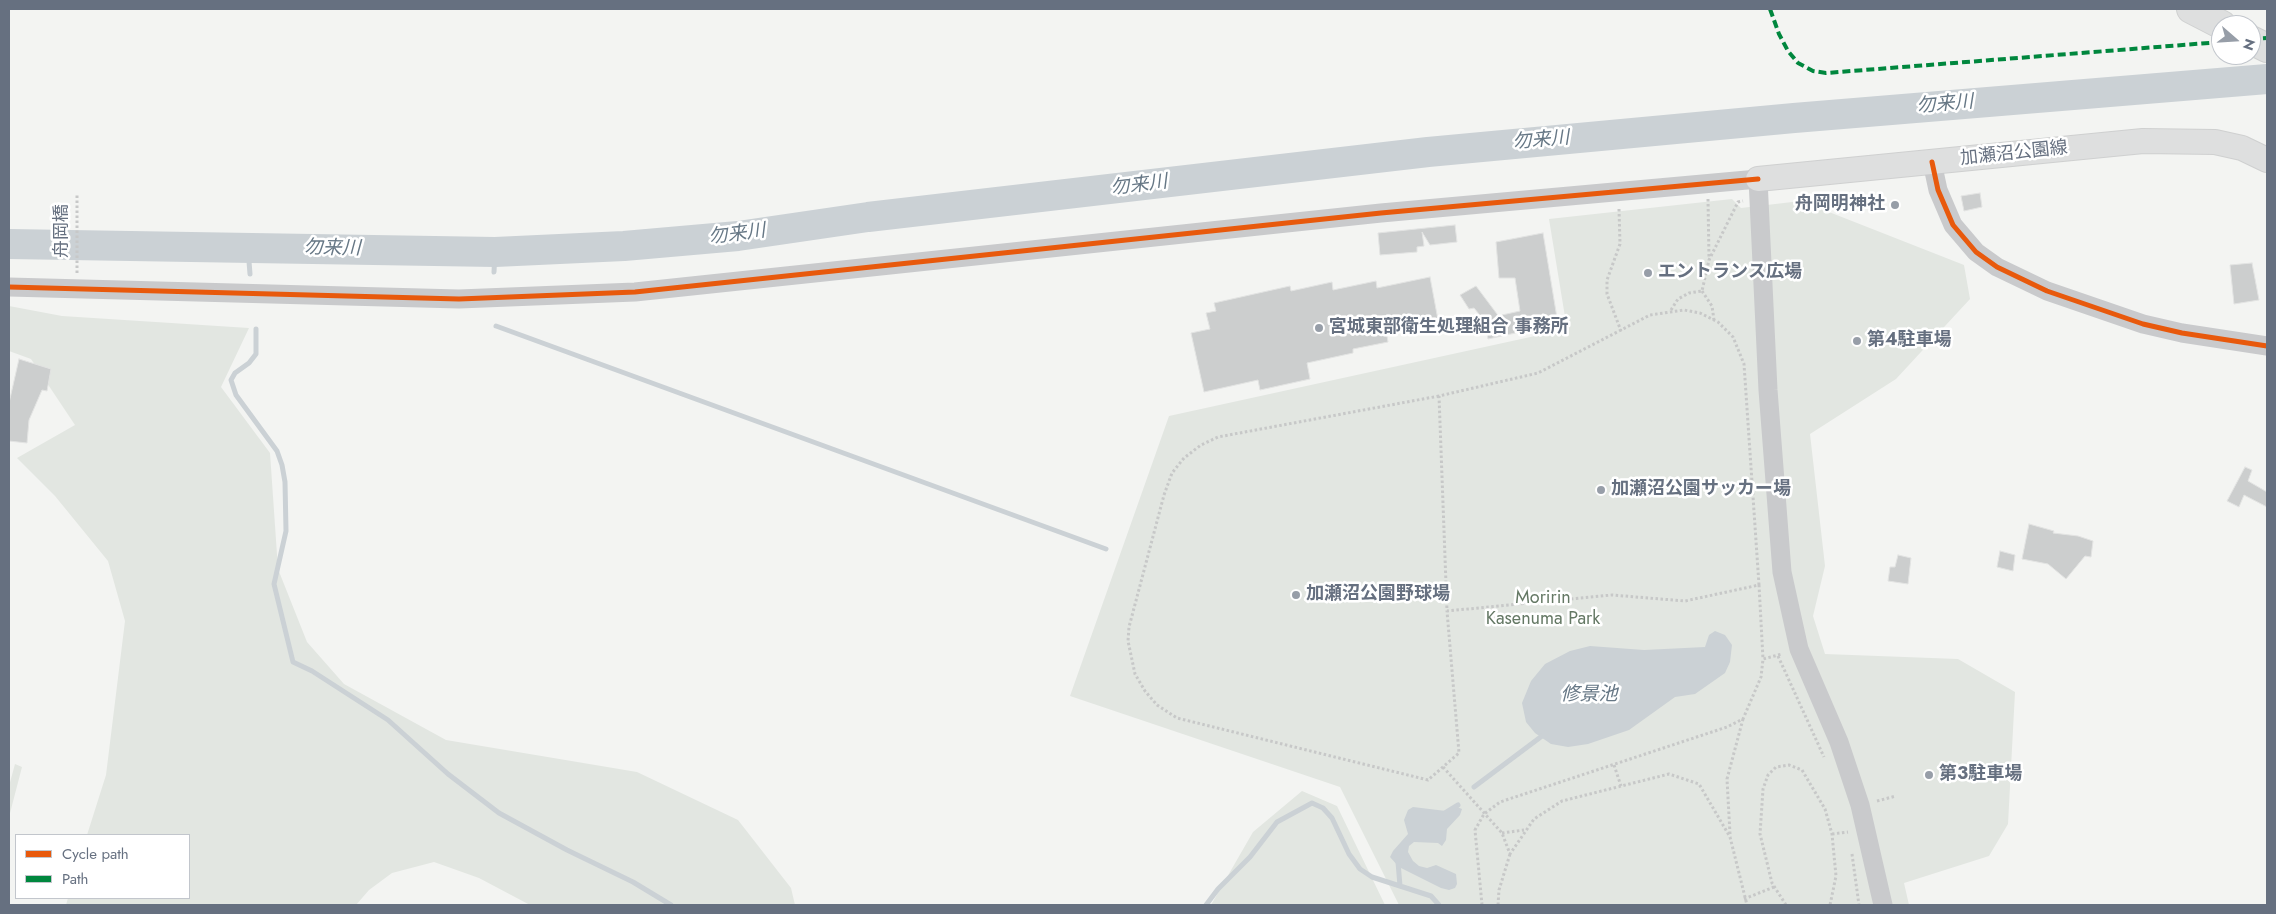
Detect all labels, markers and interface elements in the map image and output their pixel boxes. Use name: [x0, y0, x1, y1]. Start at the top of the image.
north arrow: [2211, 15, 2261, 65]
text: N: [2238, 36, 2261, 53]
water label: 勿来川: [1916, 91, 1974, 119]
water label: 勿来川: [1512, 127, 1570, 155]
street label: 加瀬沼公園線: [1959, 138, 2069, 170]
water label: 勿来川: [1109, 171, 1169, 201]
place label: 舟岡明神社: [1795, 194, 1885, 216]
marker: 舟岡明神社: [1889, 199, 1901, 211]
street label: 舟岡橋: [52, 204, 74, 258]
water label: 勿来川: [707, 220, 767, 250]
water label: 勿来川: [303, 237, 361, 261]
place label: エントランス広場: [1658, 262, 1802, 284]
marker: エントランス広場: [1642, 267, 1654, 279]
place label: 宮城東部衛生処理組合 事務所: [1329, 317, 1568, 339]
marker: 宮城東部衛生処理組合 事務所: [1313, 322, 1325, 334]
place label: 第4駐車場: [1867, 330, 1952, 352]
marker: 第4駐車場: [1851, 335, 1863, 347]
place label: 加瀬沼公園サッカー場: [1611, 479, 1791, 501]
marker: 加瀬沼公園サッカー場: [1595, 484, 1607, 496]
place label: 加瀬沼公園野球場: [1306, 584, 1450, 606]
park label: Moririn Kasenuma Park: [1486, 588, 1600, 630]
marker: 加瀬沼公園野球場: [1290, 589, 1302, 601]
water label: 修景池: [1561, 684, 1617, 706]
place label: 第3駐車場: [1939, 764, 2022, 786]
marker: 第3駐車場: [1923, 769, 1935, 781]
legend: [15, 834, 190, 899]
text: Cycle path: [62, 843, 129, 865]
text: Path: [62, 868, 88, 890]

